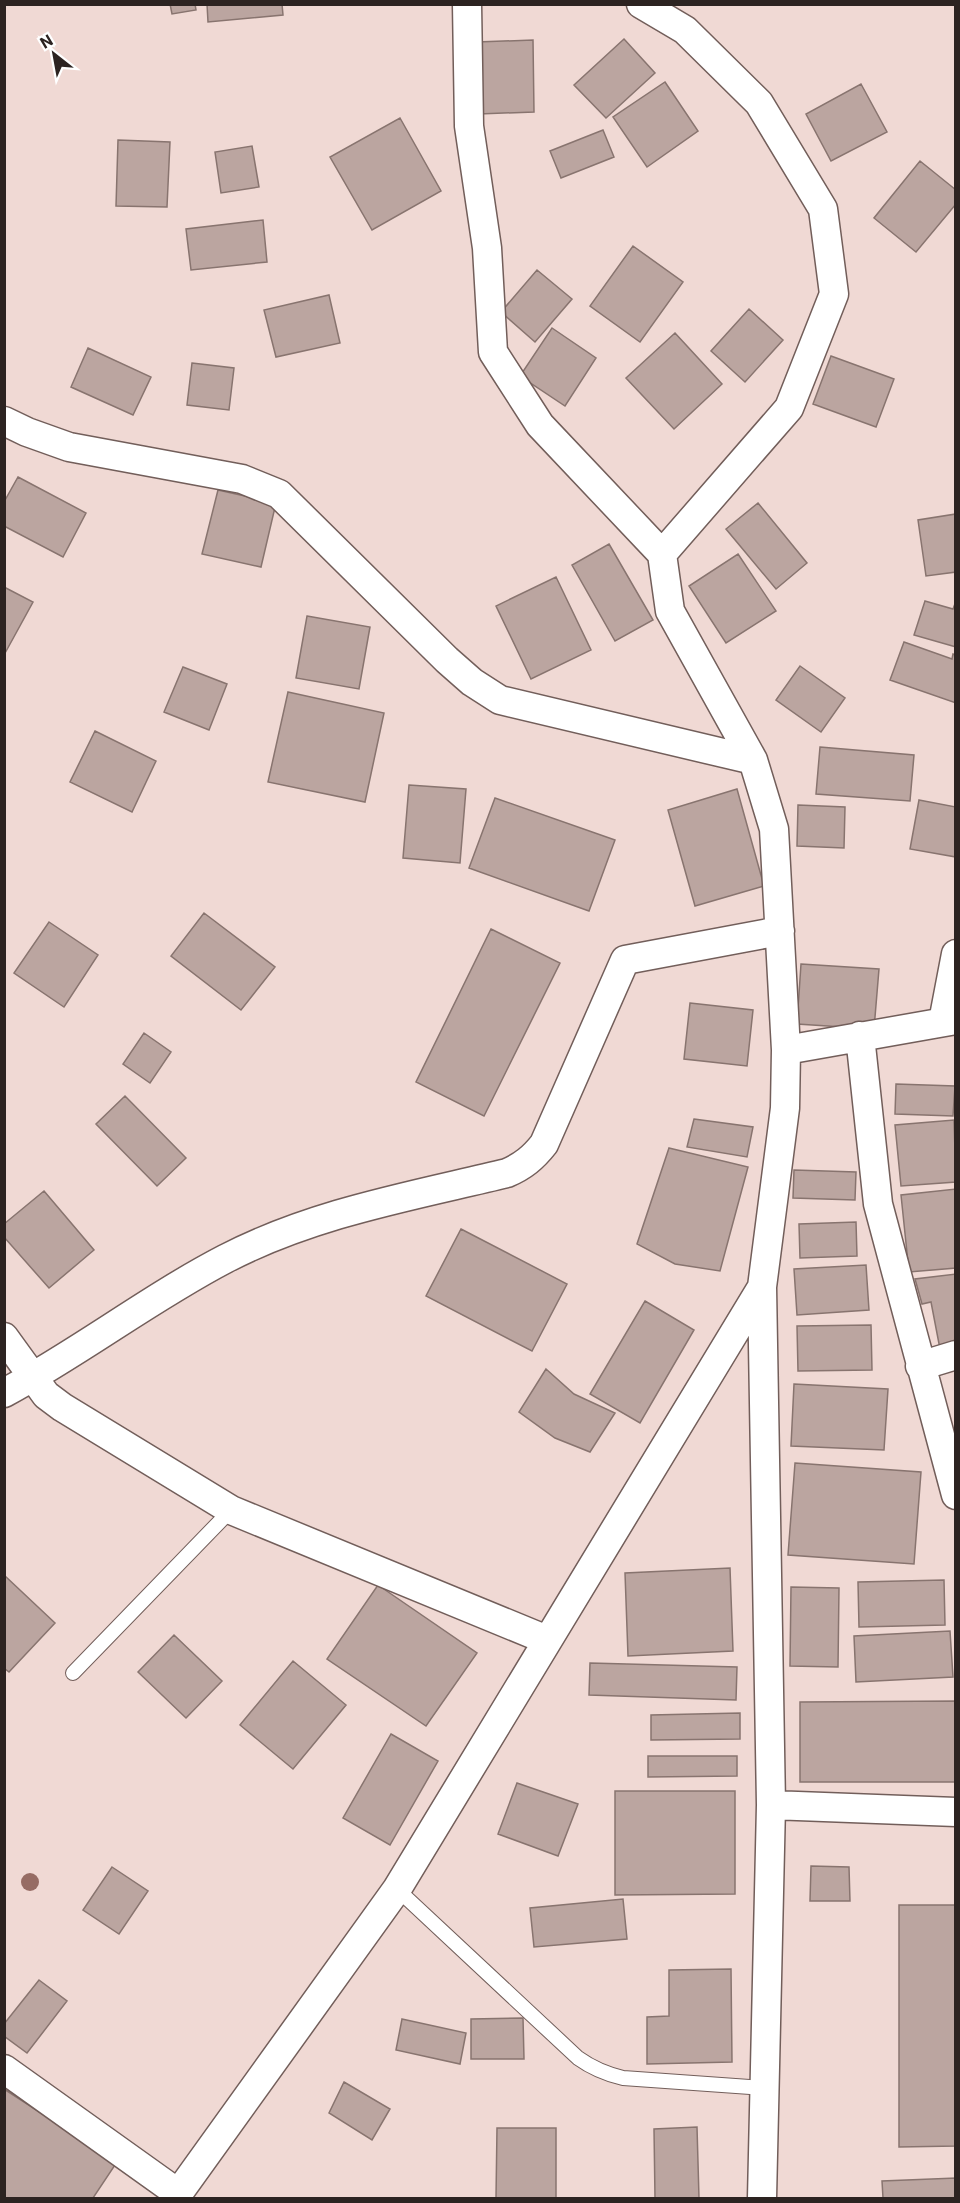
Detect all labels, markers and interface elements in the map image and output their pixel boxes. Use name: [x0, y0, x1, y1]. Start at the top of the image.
north arrow: [24, 24, 84, 84]
text: N: [37, 31, 56, 53]

